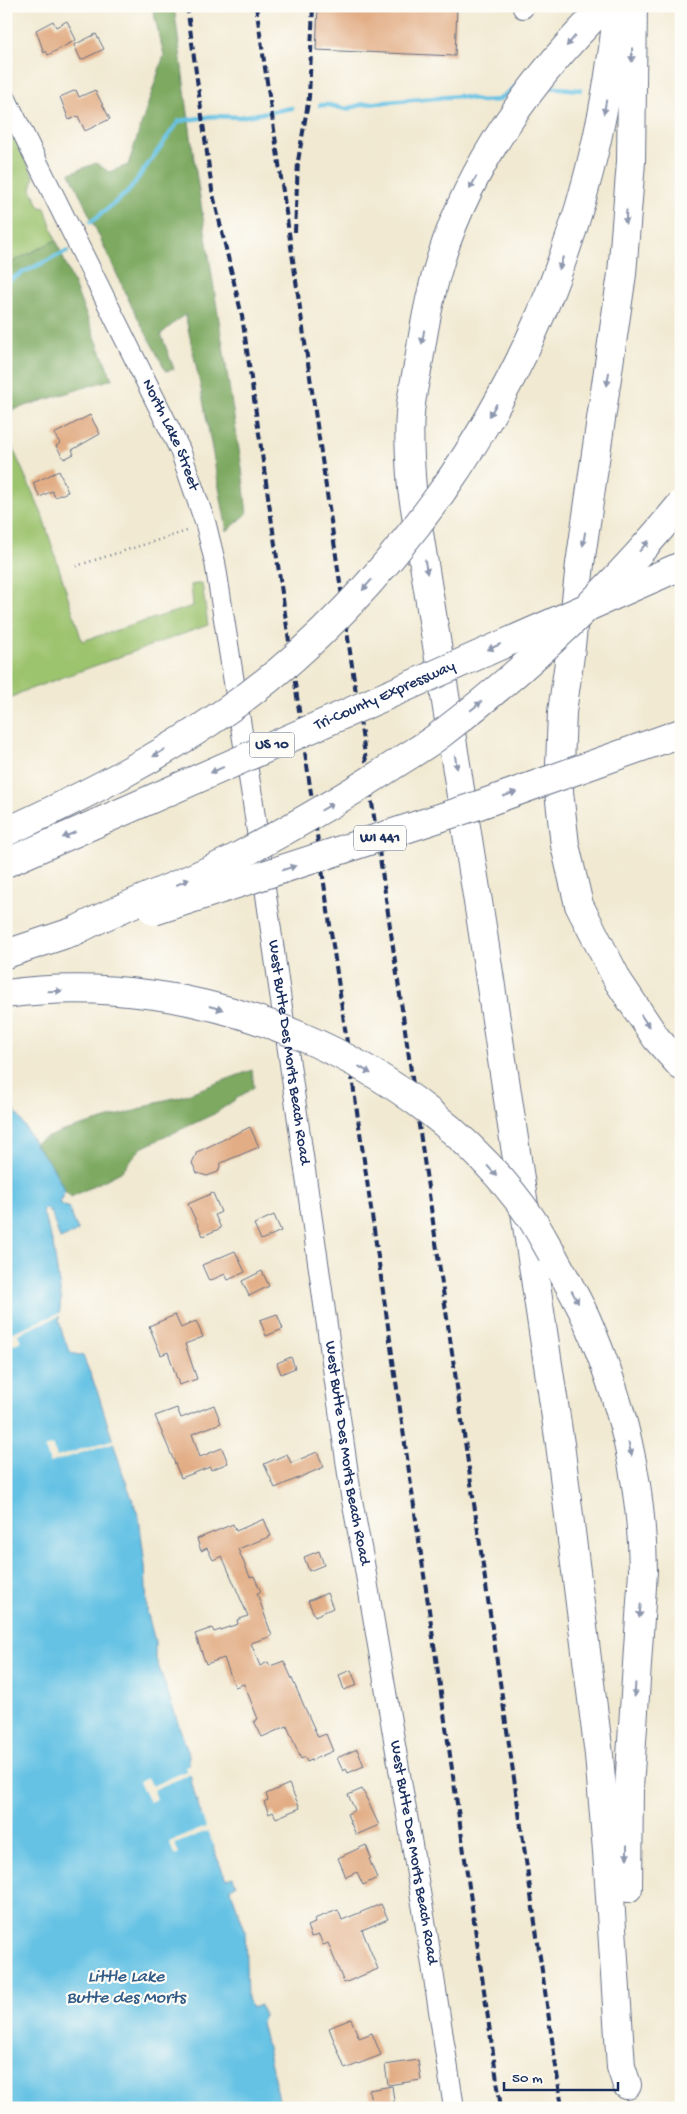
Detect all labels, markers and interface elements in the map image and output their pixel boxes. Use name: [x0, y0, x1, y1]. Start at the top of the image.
one-way arrow: [565, 35, 577, 47]
one-way arrow: [628, 47, 636, 63]
one-way arrow: [600, 99, 608, 115]
one-way arrow: [469, 176, 477, 191]
one-way arrow: [622, 210, 630, 226]
one-way arrow: [557, 256, 565, 271]
one-way arrow: [418, 329, 426, 345]
one-way arrow: [604, 371, 612, 387]
street label: North Lake Street: [137, 376, 203, 494]
one-way arrow: [489, 403, 497, 418]
one-way arrow: [579, 532, 587, 548]
one-way arrow: [639, 540, 650, 553]
one-way arrow: [422, 560, 430, 576]
one-way arrow: [361, 579, 372, 592]
one-way arrow: [487, 644, 501, 652]
street label: Tri-County Expressway: [311, 657, 458, 736]
one-way arrow: [469, 700, 482, 711]
road number: US 10: [250, 732, 294, 758]
one-way arrow: [153, 748, 166, 757]
one-way arrow: [452, 755, 460, 771]
one-way arrow: [210, 766, 224, 774]
one-way arrow: [503, 790, 518, 798]
one-way arrow: [320, 802, 334, 811]
road number: WI 441: [354, 826, 406, 850]
one-way arrow: [62, 832, 76, 840]
one-way arrow: [282, 863, 297, 871]
one-way arrow: [176, 877, 190, 885]
street label: West Butte Des Morts Beach Road: [263, 939, 314, 1168]
one-way arrow: [47, 986, 63, 994]
one-way arrow: [208, 1004, 223, 1012]
one-way arrow: [640, 1015, 650, 1028]
one-way arrow: [359, 1065, 372, 1074]
one-way arrow: [486, 1164, 497, 1177]
one-way arrow: [571, 1290, 579, 1304]
street label: West Butte Des Morts Beach Road: [320, 1340, 374, 1568]
one-way arrow: [626, 1442, 634, 1457]
one-way arrow: [636, 1603, 644, 1619]
one-way arrow: [630, 1682, 638, 1698]
street label: West Butte Des Morts Beach Road: [385, 1739, 442, 1967]
one-way arrow: [623, 1844, 631, 1860]
water label: Little Lake Butte des Morts: [67, 1967, 188, 2009]
scale bar: [504, 2059, 618, 2091]
text: 50 m: [512, 2070, 543, 2088]

